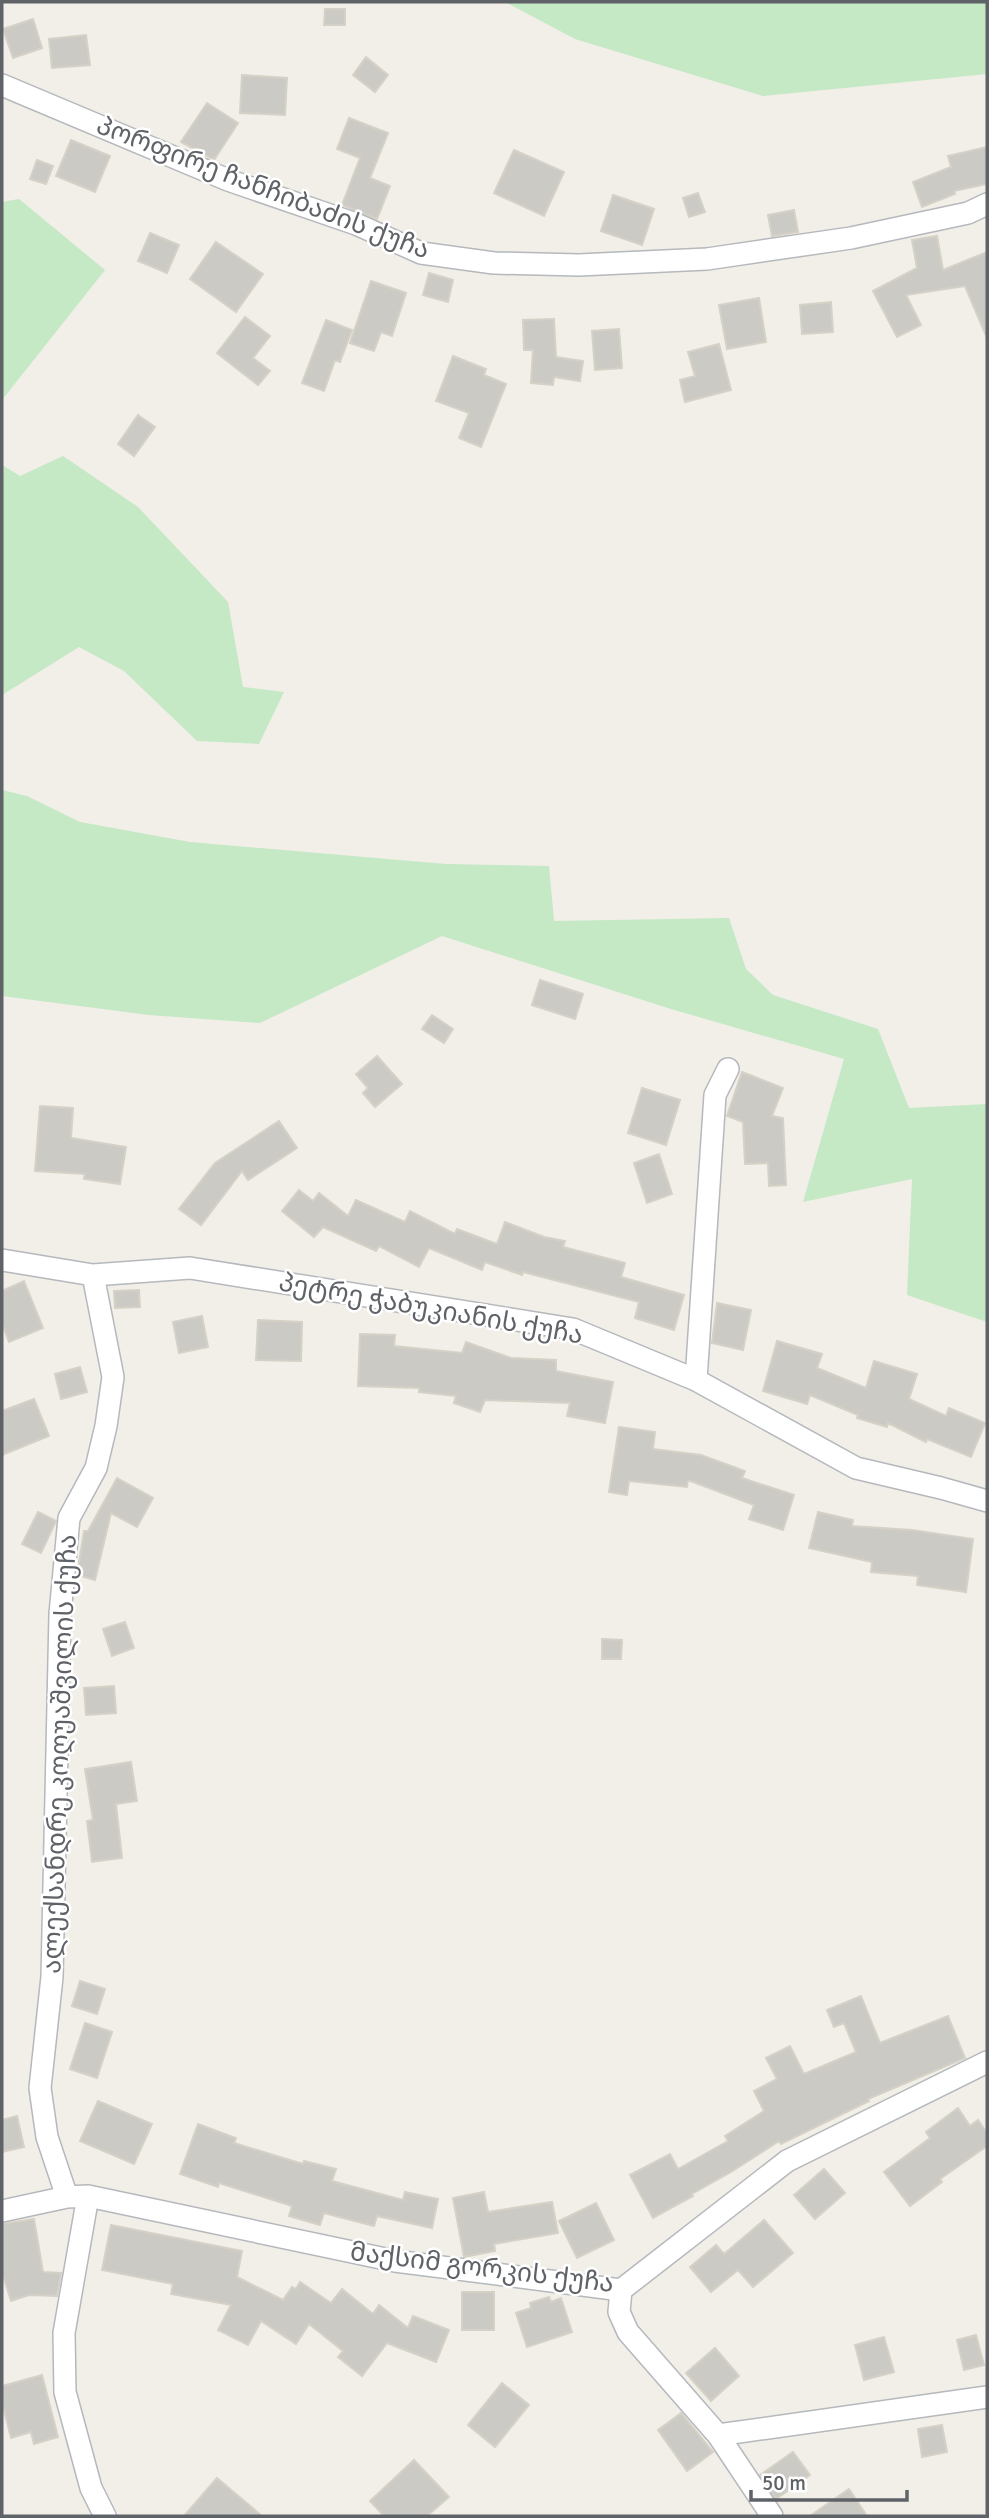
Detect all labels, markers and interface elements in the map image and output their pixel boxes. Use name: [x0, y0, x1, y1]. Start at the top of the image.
street label: პორფირე ჩანჩიბაძის ქუჩა: [92, 110, 434, 266]
street label: პეტრე ჭაბუკიანის ქუჩა: [276, 1266, 586, 1352]
street label: ალექსანდრე კოღუაშვილის ქუჩა: [36, 1534, 84, 1974]
street label: მაქსიმ გორკის ქუჩა: [348, 2236, 616, 2300]
scale bar: [751, 2458, 907, 2502]
text: 50 m: [762, 2470, 806, 2496]

